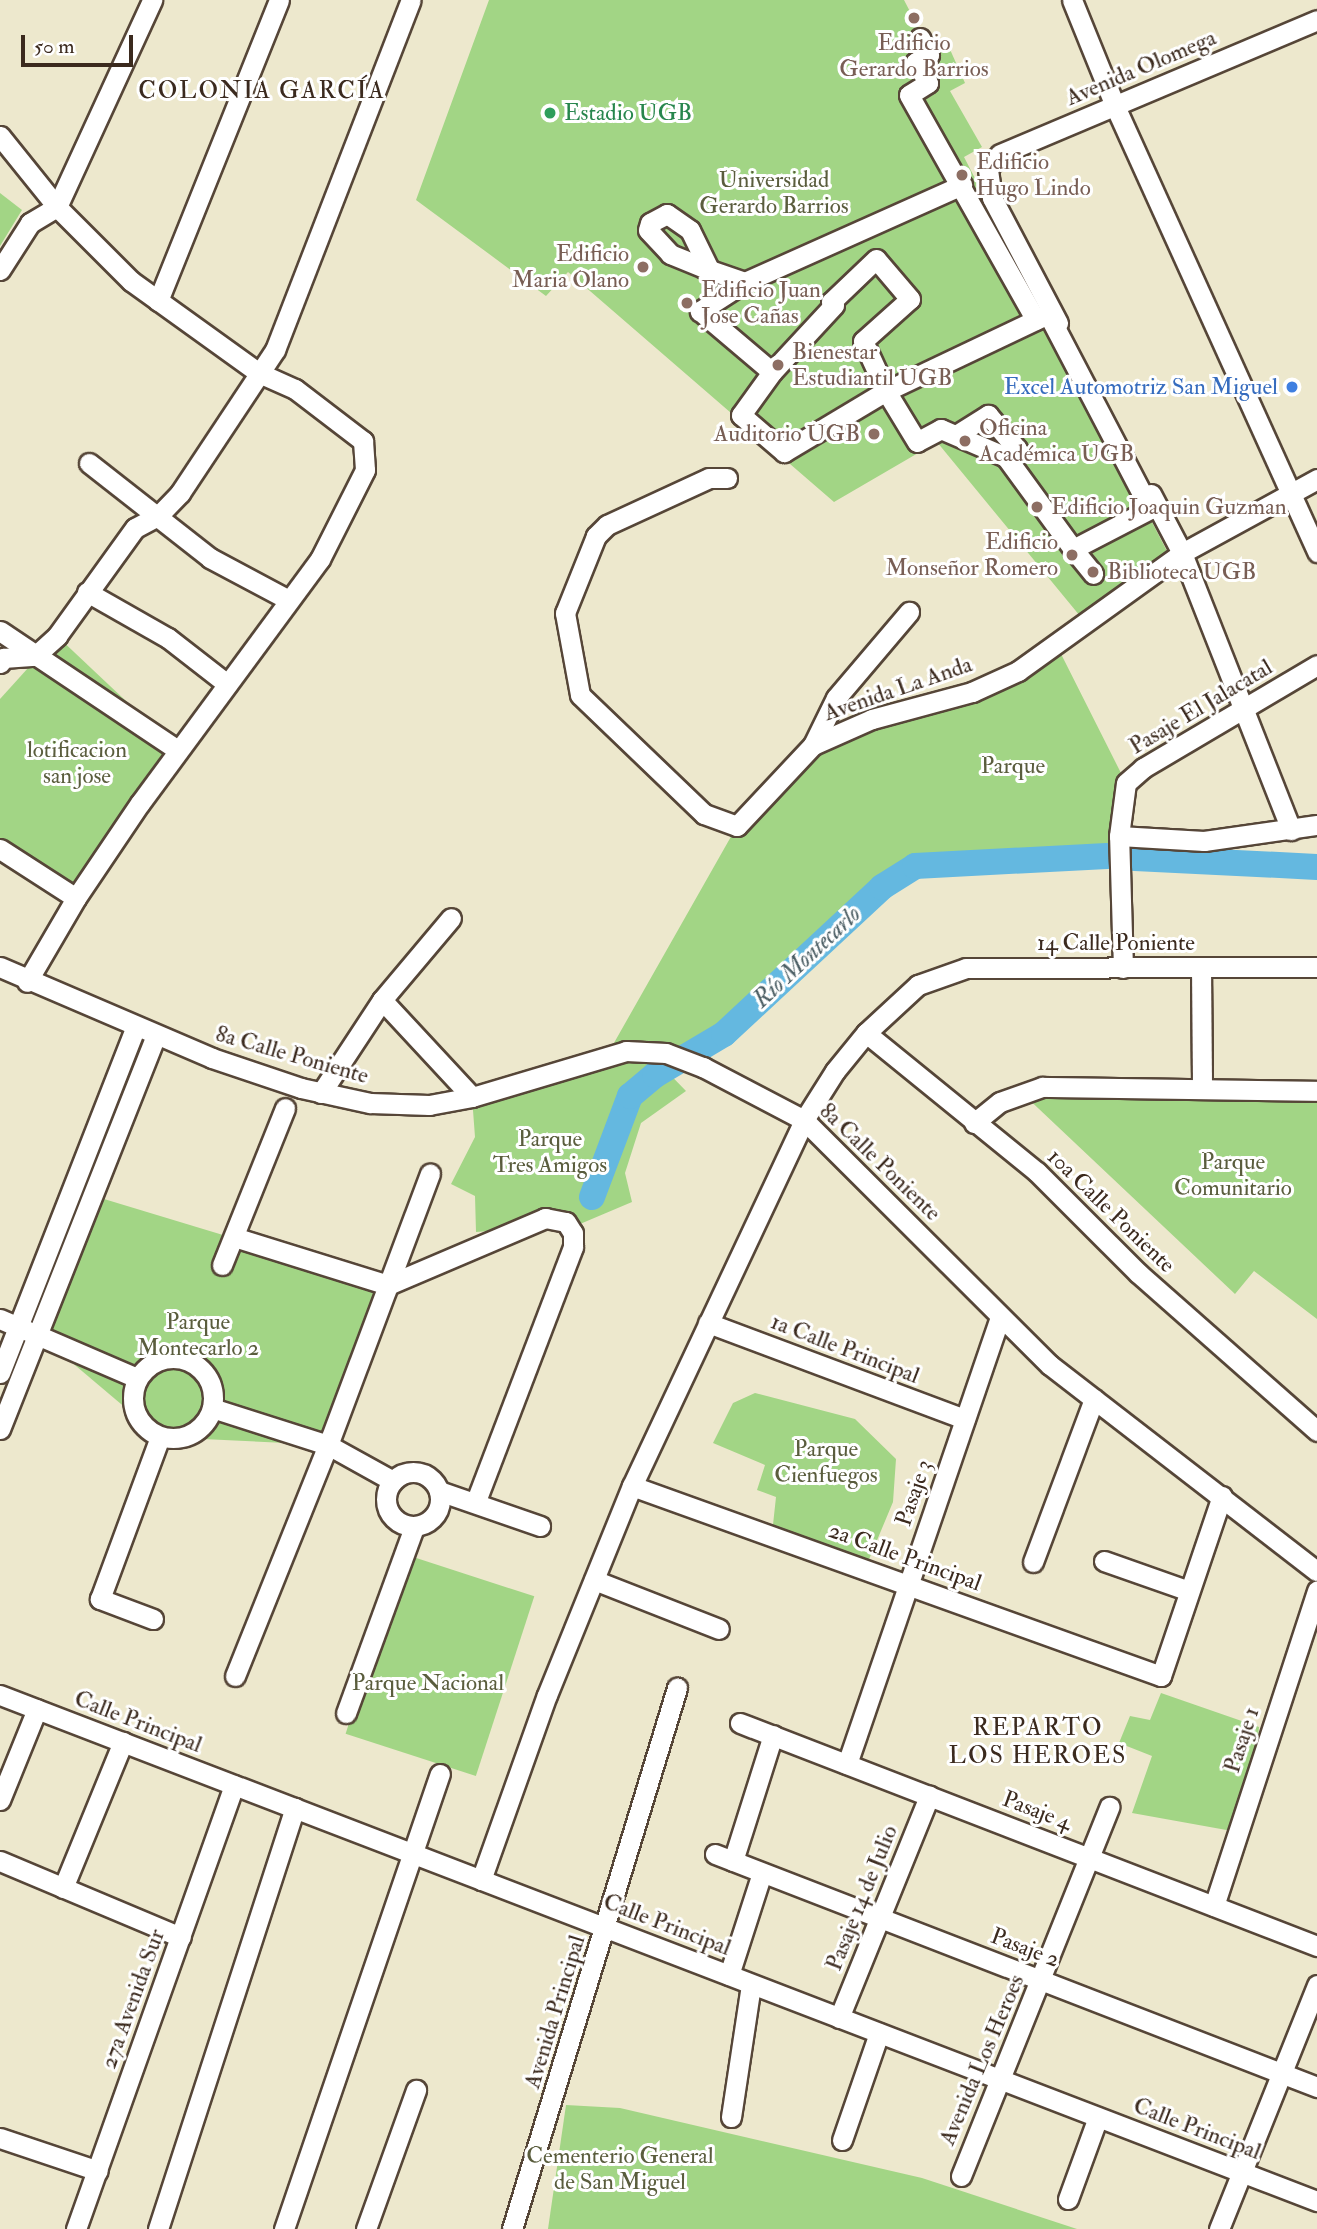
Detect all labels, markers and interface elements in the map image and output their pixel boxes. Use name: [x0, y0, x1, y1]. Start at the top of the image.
marker: Edificio Gerardo Barrios: [906, 10, 922, 26]
scale bar: [24, 21, 136, 65]
street label: Avenida Olomega: [1062, 24, 1220, 112]
place label: Edificio Gerardo Barrios: [839, 29, 989, 83]
text: 50 m: [34, 33, 75, 60]
district label: COLONIA GARCÍA: [140, 77, 384, 105]
place label: Estadio UGB: [564, 99, 692, 127]
marker: Estadio UGB: [542, 105, 558, 121]
place label: Edificio Hugo Lindo: [976, 148, 1091, 202]
park label: Universidad Gerardo Barrios: [699, 166, 849, 220]
marker: Edificio Hugo Lindo: [954, 167, 970, 183]
place label: Edificio Maria Olano: [512, 240, 629, 294]
marker: Edificio Maria Olano: [635, 259, 651, 275]
place label: Edificio Juan Jose Cañas: [701, 276, 821, 330]
marker: Edificio Juan Jose Cañas: [679, 295, 695, 311]
place label: Bienestar Estudiantil UGB: [792, 338, 952, 392]
marker: Bienestar Estudiantil UGB: [770, 357, 786, 373]
place label: Excel Automotriz San Miguel: [1004, 373, 1278, 401]
marker: Excel Automotriz San Miguel: [1284, 379, 1300, 395]
place label: Oficina Académica UGB: [979, 414, 1134, 468]
place label: Auditorio UGB: [714, 420, 860, 448]
marker: Auditorio UGB: [866, 426, 882, 442]
marker: Oficina Académica UGB: [957, 433, 973, 449]
place label: Edificio Joaquin Guzman: [1051, 493, 1287, 521]
marker: Edificio Joaquin Guzman: [1029, 499, 1045, 515]
place label: Edificio Monseñor Romero: [885, 528, 1058, 582]
marker: Edificio Monseñor Romero: [1064, 547, 1080, 563]
place label: Biblioteca UGB: [1107, 558, 1256, 586]
marker: Biblioteca UGB: [1085, 564, 1101, 580]
street label: Avenida La Anda: [820, 651, 976, 727]
street label: Pasaje El Jalacatal: [1124, 653, 1278, 761]
park label: lotificacion san jose: [27, 736, 127, 790]
park label: Parque: [981, 752, 1045, 780]
water label: Río Montecarlo: [747, 900, 867, 1014]
street label: 14 Calle Poniente: [1037, 929, 1195, 957]
street label: 8a Calle Poniente: [212, 1020, 372, 1090]
street label: 8a Calle Poniente: [814, 1097, 946, 1227]
park label: Parque Tres Amigos: [493, 1125, 607, 1179]
street label: 10a Calle Poniente: [1041, 1143, 1181, 1279]
park label: Parque Comunitario: [1174, 1148, 1292, 1202]
park label: Parque Montecarlo 2: [137, 1308, 259, 1362]
street label: 1a Calle Principal: [767, 1308, 923, 1390]
park label: Parque Cienfuegos: [774, 1435, 878, 1489]
street label: Pasaje 3: [890, 1456, 938, 1530]
street label: 2a Calle Principal: [825, 1517, 985, 1597]
park label: Parque Nacional: [352, 1669, 504, 1697]
street label: Calle Principal: [70, 1685, 206, 1759]
street label: Pasaje 1: [1218, 1704, 1266, 1776]
district label: REPARTO LOS HEROES: [950, 1714, 1126, 1770]
street label: Pasaje 4: [998, 1785, 1076, 1837]
street label: Pasaje 14 de Julio: [820, 1821, 904, 1975]
street label: Calle Principal: [599, 1888, 735, 1962]
street label: Pasaje 2: [987, 1922, 1063, 1974]
street label: 27a Avenida Sur: [95, 1925, 171, 2073]
street label: Avenida Principal: [519, 1932, 591, 2092]
street label: Avenida Los Heroes: [934, 1971, 1030, 2149]
street label: Calle Principal: [1129, 2092, 1265, 2166]
park label: Cementerio General de San Miguel: [526, 2142, 714, 2196]

